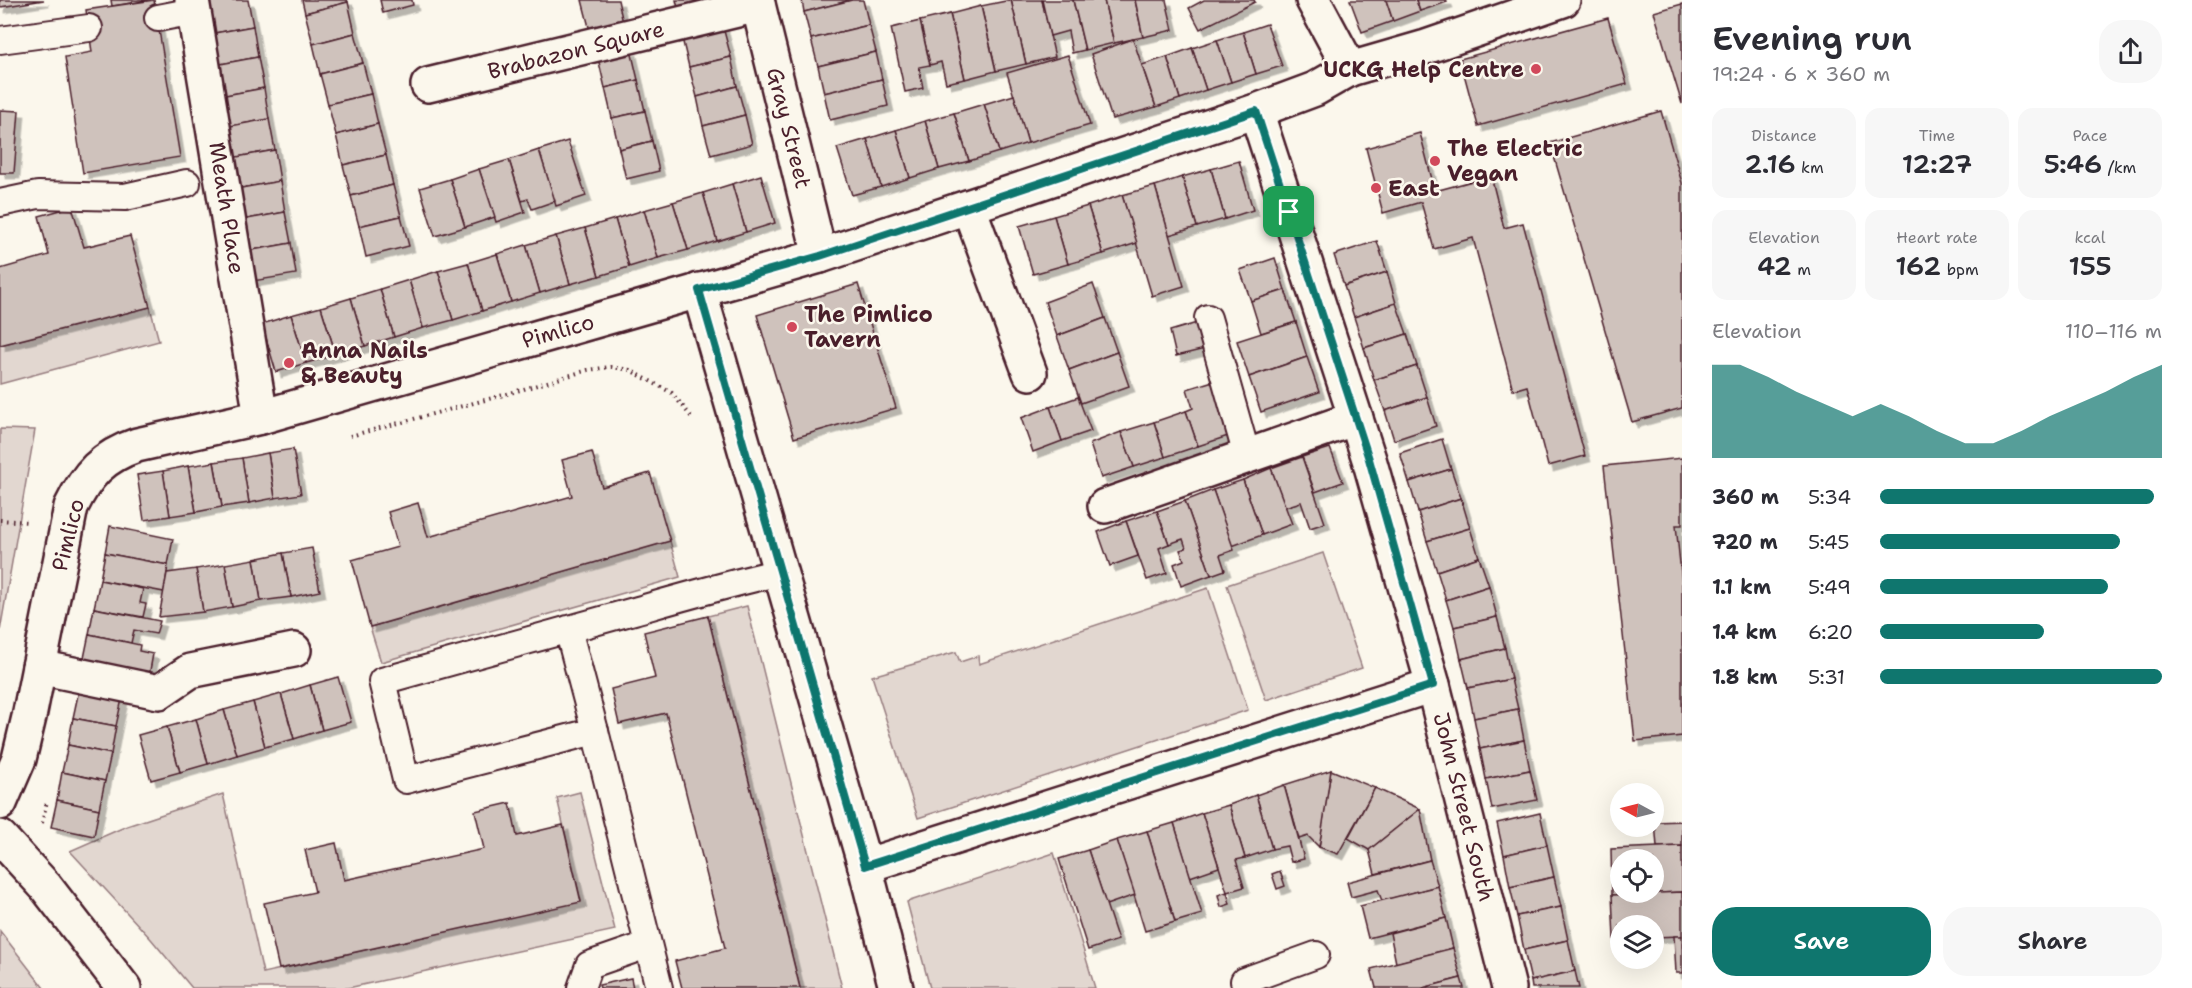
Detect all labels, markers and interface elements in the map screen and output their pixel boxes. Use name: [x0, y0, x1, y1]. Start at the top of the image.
street label: Brabazon Square: [485, 14, 667, 86]
text: Evening run: [1712, 16, 1912, 61]
button: share: [2099, 20, 2162, 83]
place label: UCKG Help Centre: [1323, 55, 1524, 84]
text: 19:24 · 6 × 360 m: [1712, 61, 1890, 87]
marker: UCKG Help Centre: [1529, 62, 1543, 76]
street label: Gray Street: [760, 64, 818, 192]
text: Distance: [1751, 125, 1817, 146]
text: Time: [1919, 125, 1955, 146]
text: Pace: [2072, 125, 2108, 146]
place label: The Electric Vegan: [1447, 134, 1583, 188]
street label: Meath Place: [202, 140, 252, 276]
text: 2.16: [1744, 146, 1796, 181]
text: 12:27: [1902, 146, 1972, 181]
text: 5:46: [2044, 146, 2102, 181]
marker: The Electric Vegan: [1428, 154, 1442, 168]
text: km: [1796, 157, 1824, 178]
text: /km: [2102, 157, 2136, 178]
place label: East: [1388, 174, 1440, 203]
marker: East: [1369, 181, 1383, 195]
pin: [1263, 186, 1314, 237]
icon: arrive: [1272, 195, 1305, 228]
text: Elevation: [1748, 227, 1820, 248]
text: Heart rate: [1896, 227, 1978, 248]
text: kcal: [2074, 227, 2106, 248]
text: 42: [1757, 248, 1792, 283]
text: 162: [1895, 248, 1941, 283]
text: 155: [2068, 248, 2112, 283]
text: m: [1792, 259, 1811, 280]
text: bpm: [1941, 259, 1979, 280]
place label: The Pimlico Tavern: [804, 300, 933, 354]
street label: Pimlico: [519, 307, 597, 355]
text: Elevation: [1712, 318, 1802, 344]
text: 110–116 m: [2065, 318, 2162, 344]
marker: The Pimlico Tavern: [785, 320, 799, 334]
place label: Anna Nails & Beauty: [301, 336, 428, 390]
marker: Anna Nails & Beauty: [282, 356, 296, 370]
text: 360 m: [1712, 484, 1779, 510]
text: 5:34: [1808, 484, 1851, 510]
street label: Pimlico: [45, 496, 91, 574]
text: 720 m: [1712, 529, 1778, 555]
text: 5:45: [1808, 529, 1849, 555]
text: 1.1 km: [1712, 574, 1771, 600]
text: 5:49: [1808, 574, 1851, 600]
text: 1.4 km: [1712, 619, 1777, 645]
text: 6:20: [1808, 619, 1853, 645]
text: 1.8 km: [1712, 664, 1778, 690]
text: 5:31: [1808, 664, 1845, 690]
street label: John Street South: [1427, 710, 1501, 904]
north arrow: [1610, 783, 1664, 837]
map controls: [1610, 783, 1664, 969]
button: locate: [1610, 849, 1664, 903]
button: Save: [1712, 907, 1931, 976]
button: Share: [1943, 907, 2162, 976]
button: layers: [1610, 915, 1664, 969]

